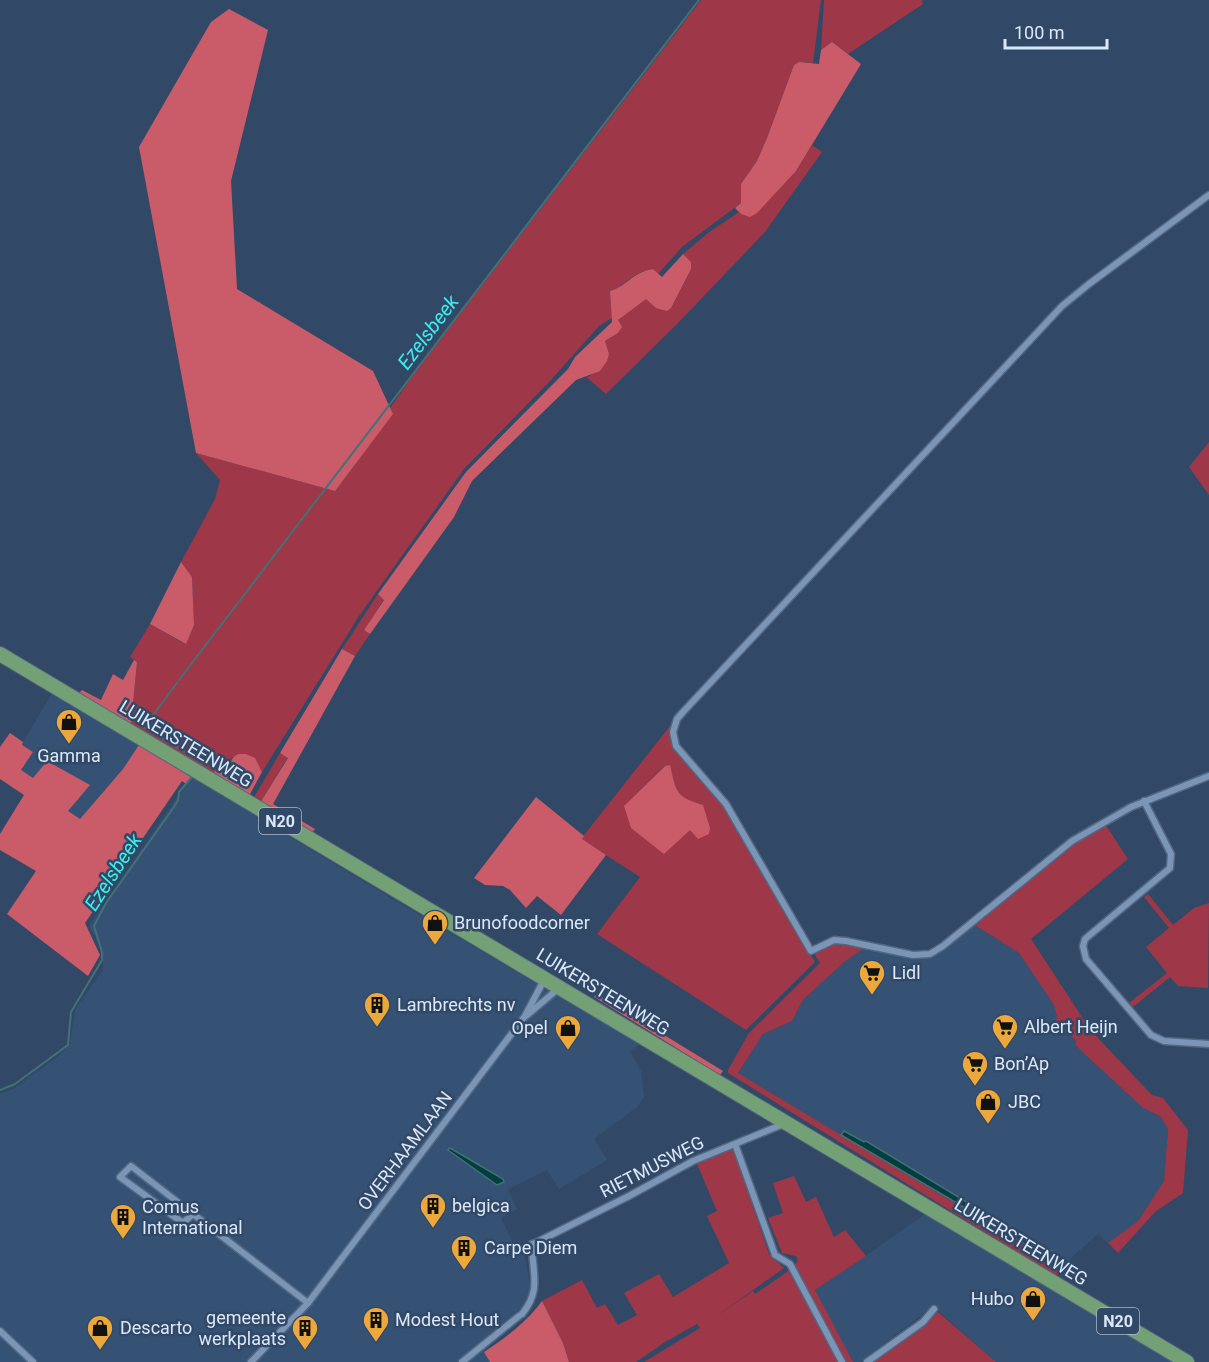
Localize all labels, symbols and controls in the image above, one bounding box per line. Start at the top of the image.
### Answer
scale bar [1005,12,1107,50]
text: 100 m [1014,22,1065,43]
water label: Ezelsbeek [392,289,464,374]
street label: LUIKERSTEENWEG [116,696,257,792]
shop icon: Gamma [54,707,84,745]
place label: Gamma [37,745,101,766]
road number: N20 [259,808,301,834]
water label: Ezelsbeek [79,828,147,915]
shop icon: Brunofoodcorner [420,908,450,946]
place label: Brunofoodcorner [454,912,590,933]
street label: LUIKERSTEENWEG [533,944,674,1040]
supermarket icon: Lidl [857,958,887,996]
place label: Lidl [892,962,921,983]
building icon: Lambrechts nv [362,990,392,1028]
place label: Lambrechts nv [397,994,516,1015]
supermarket icon: Albert Heijn [990,1012,1020,1050]
shop icon: Opel [553,1013,583,1051]
place label: Albert Heijn [1024,1016,1118,1037]
place label: Opel [512,1017,548,1038]
supermarket icon: Bon’Ap [960,1049,990,1087]
place label: Bon’Ap [994,1053,1049,1074]
street label: OVERHAAMLAAN [353,1087,456,1214]
shop icon: JBC [973,1087,1003,1125]
place label: JBC [1008,1091,1041,1112]
street label: RIETMUSWEG [596,1131,707,1202]
building icon: belgica [418,1191,448,1229]
street label: LUIKERSTEENWEG [951,1194,1092,1290]
place label: belgica [452,1195,510,1216]
place label: Comus International [142,1196,243,1238]
building icon: Comus International [108,1202,138,1240]
building icon: Carpe Diem [449,1233,479,1271]
place label: Carpe Diem [484,1237,577,1258]
shop icon: Hubo [1018,1284,1048,1322]
place label: Hubo [971,1288,1014,1309]
building icon: Modest Hout [361,1305,391,1343]
place label: gemeente werkplaats [198,1307,286,1349]
road number: N20 [1097,1308,1139,1334]
place label: Modest Hout [395,1309,499,1330]
shop icon: Descarto [85,1313,115,1351]
building icon: gemeente werkplaats [290,1313,320,1351]
place label: Descarto [120,1317,192,1338]

